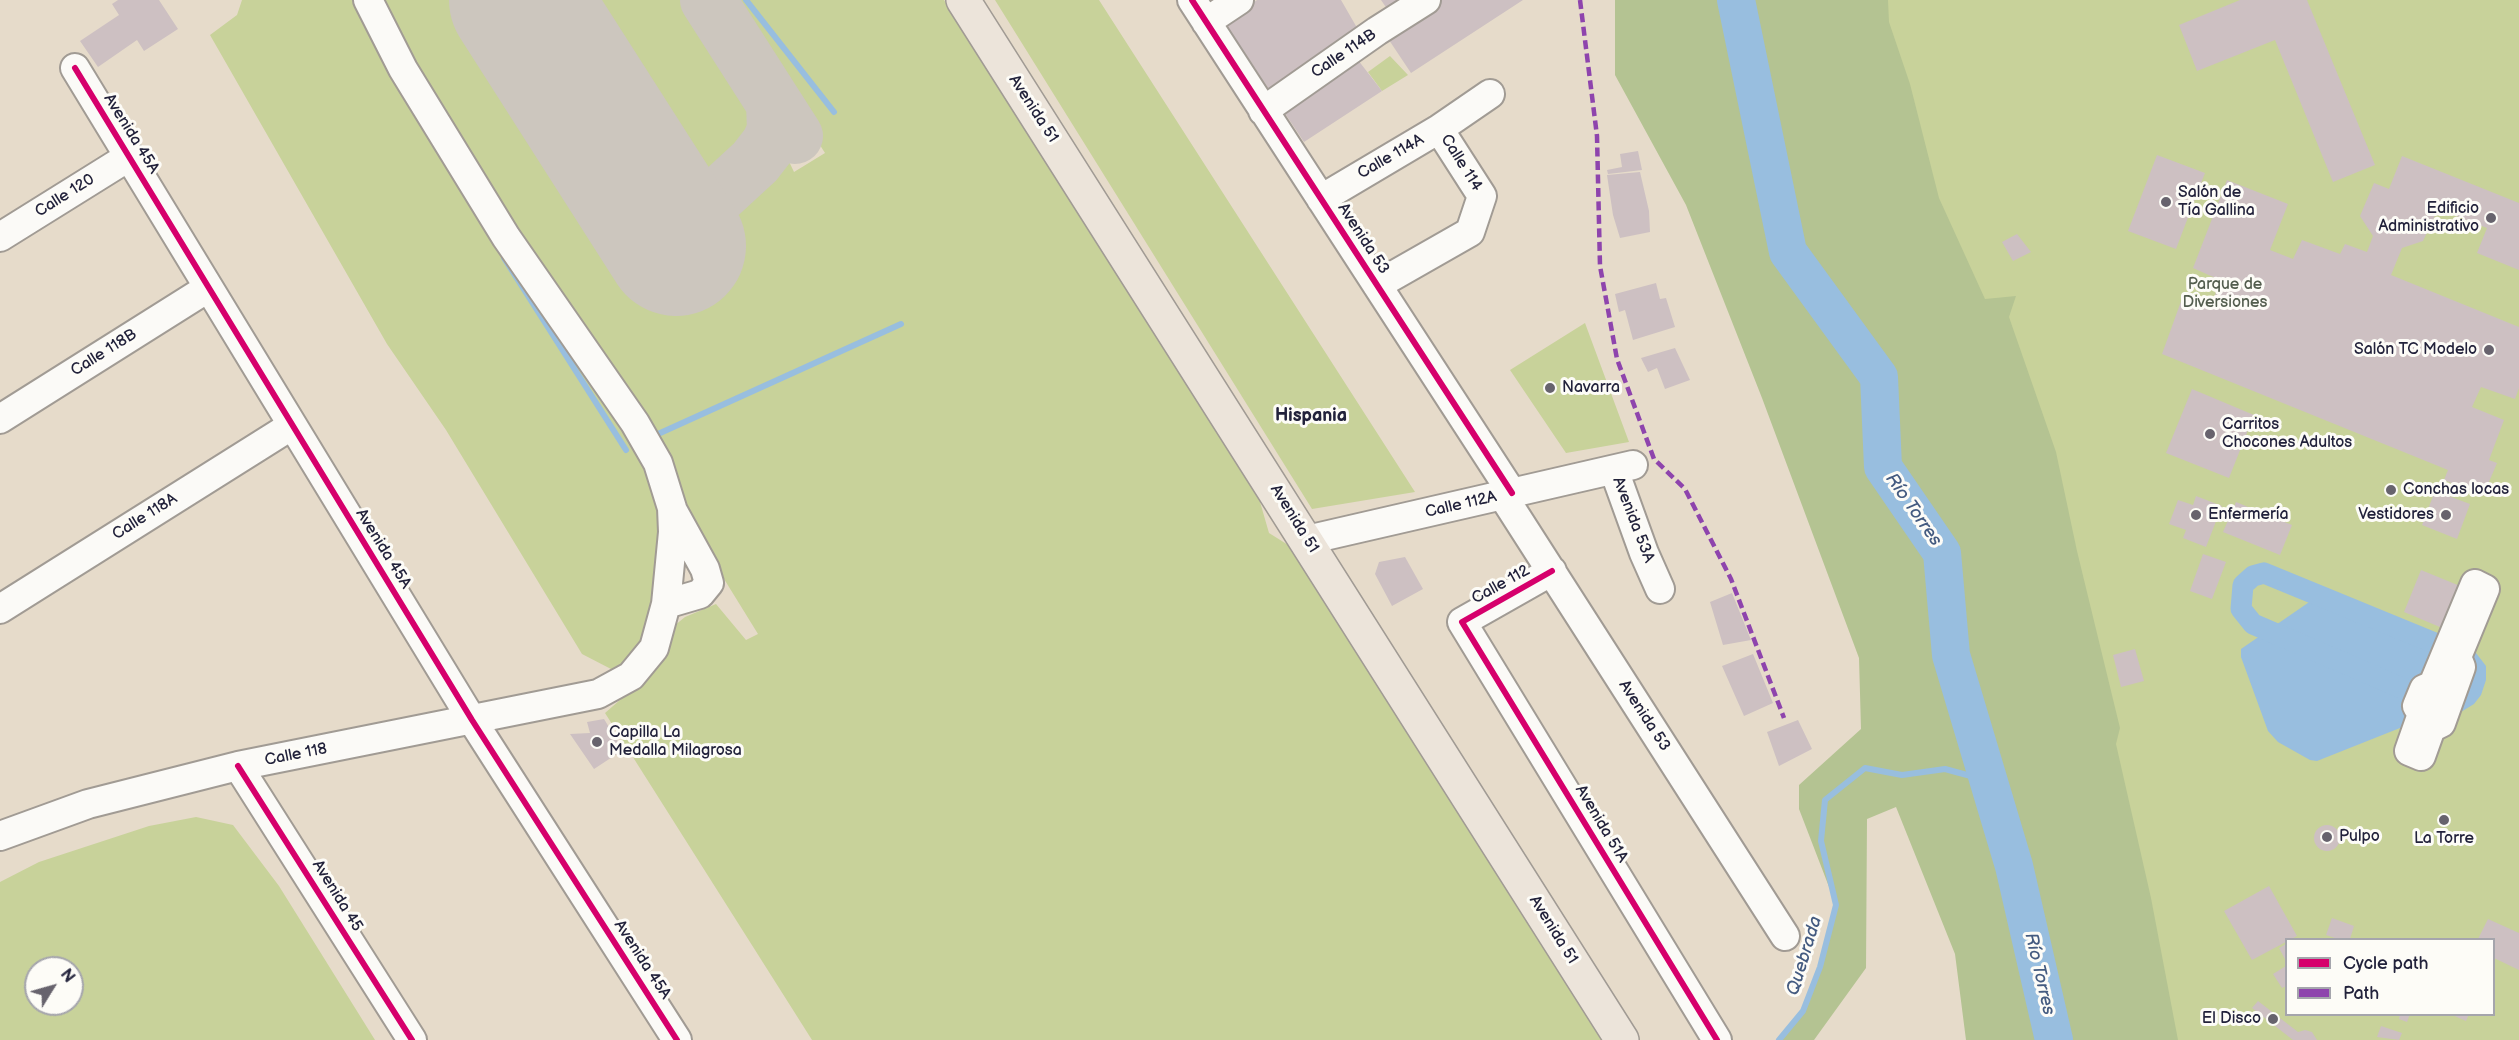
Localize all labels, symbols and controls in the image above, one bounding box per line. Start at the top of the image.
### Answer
street label: Calle 114B [1308,25,1380,83]
street label: Avenida 51 [1004,71,1062,147]
street label: Avenida 45A [99,91,163,177]
street label: Calle 114A [1355,130,1427,184]
street label: Calle 114 [1436,131,1486,195]
street label: Calle 120 [32,170,98,222]
place label: Salón de Tía Gallina [2178,183,2255,221]
marker: Salón de Tía Gallina [2159,195,2173,209]
place label: Edificio Administrativo [2379,199,2479,237]
street label: Avenida 53 [1333,200,1393,278]
marker: Edificio Administrativo [2484,211,2498,225]
park label: Parque de Diversiones [2183,275,2267,313]
street label: Calle 118B [68,325,140,381]
place label: Salón TC Modelo [2354,340,2477,360]
marker: Salón TC Modelo [2482,343,2496,357]
place label: Navarra [1562,378,1620,398]
marker: Navarra [1543,381,1557,395]
district label: Hispania [1275,405,1347,427]
place label: Carritos Chocones Adultos [2222,415,2352,453]
marker: Carritos Chocones Adultos [2203,427,2217,441]
water label: Río Torres [1880,470,1946,550]
street label: Avenida 53A [1608,474,1658,566]
place label: Conchas locas [2403,480,2509,500]
street label: Avenida 51 [1265,481,1323,557]
marker: Conchas locas [2384,483,2398,497]
street label: Calle 112A [1423,487,1499,523]
street label: Calle 118A [109,490,181,544]
place label: Enfermería [2208,505,2289,525]
place label: Vestidores [2358,505,2434,525]
street label: Avenida 45A [351,506,415,592]
marker: Enfermería [2189,508,2203,522]
marker: Vestidores [2439,508,2453,522]
street label: Calle 112 [1469,561,1533,609]
street label: Avenida 53 [1614,677,1674,755]
place label: Capilla La Medalla Milagrosa [609,723,742,761]
marker: Capilla La Medalla Milagrosa [590,735,604,749]
street label: Calle 118 [263,740,329,770]
street label: Avenida 51A [1570,782,1632,866]
marker: La Torre [2437,813,2451,827]
place label: Pulpo [2339,827,2380,847]
place label: La Torre [2414,829,2474,849]
marker: Pulpo [2320,830,2334,844]
street label: Avenida 45 [308,857,366,935]
street label: Avenida 51 [1524,892,1582,968]
water label: Quebrada [1783,914,1827,998]
street label: Avenida 45A [609,917,675,1003]
water label: Río Torres [2019,931,2059,1017]
legend [2285,938,2495,1016]
text: Cycle path [2343,953,2429,974]
north arrow [24,956,84,1016]
text: N [56,966,78,987]
text: Path [2343,983,2379,1004]
place label: El Disco [2202,1009,2261,1029]
marker: El Disco [2266,1012,2280,1026]

